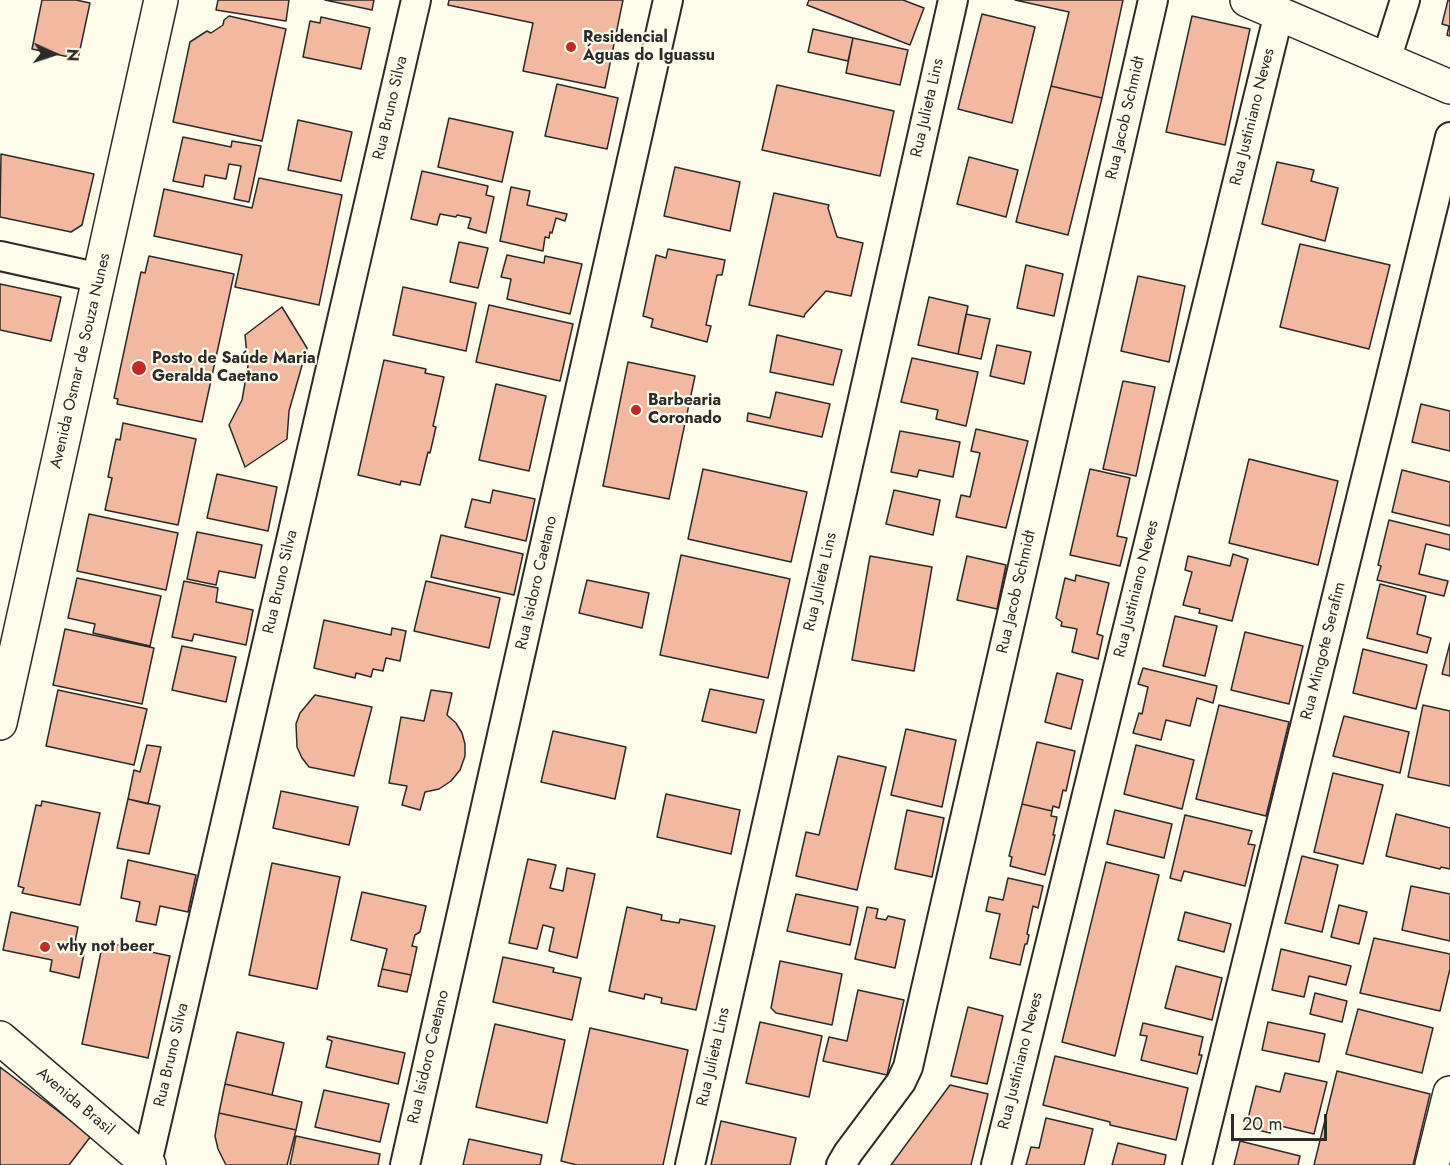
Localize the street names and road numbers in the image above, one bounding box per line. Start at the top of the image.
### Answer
street label: Rua Justiniano Neves [1227,46,1279,188]
street label: Rua Bruno Silva [370,54,412,162]
street label: Rua Jacob Schmidt [1102,54,1150,182]
street label: Rua Julieta Lins [907,57,949,159]
street label: Avenida Osmar de Souza Nunes [47,251,115,471]
street label: Rua Isidoro Caetano [512,514,562,652]
street label: Rua Justiniano Neves [1111,518,1163,660]
street label: Rua Bruno Silva [260,528,302,636]
street label: Rua Jacob Schmidt [993,528,1041,656]
street label: Rua Julieta Lins [800,531,842,633]
street label: Rua Mingote Serafim [1298,580,1350,722]
street label: Rua Isidoro Caetano [404,988,454,1126]
street label: Rua Justiniano Neves [995,990,1047,1132]
street label: Rua Bruno Silva [151,1001,193,1109]
street label: Rua Julieta Lins [693,1006,735,1108]
street label: Avenida Brasil [32,1064,118,1140]

